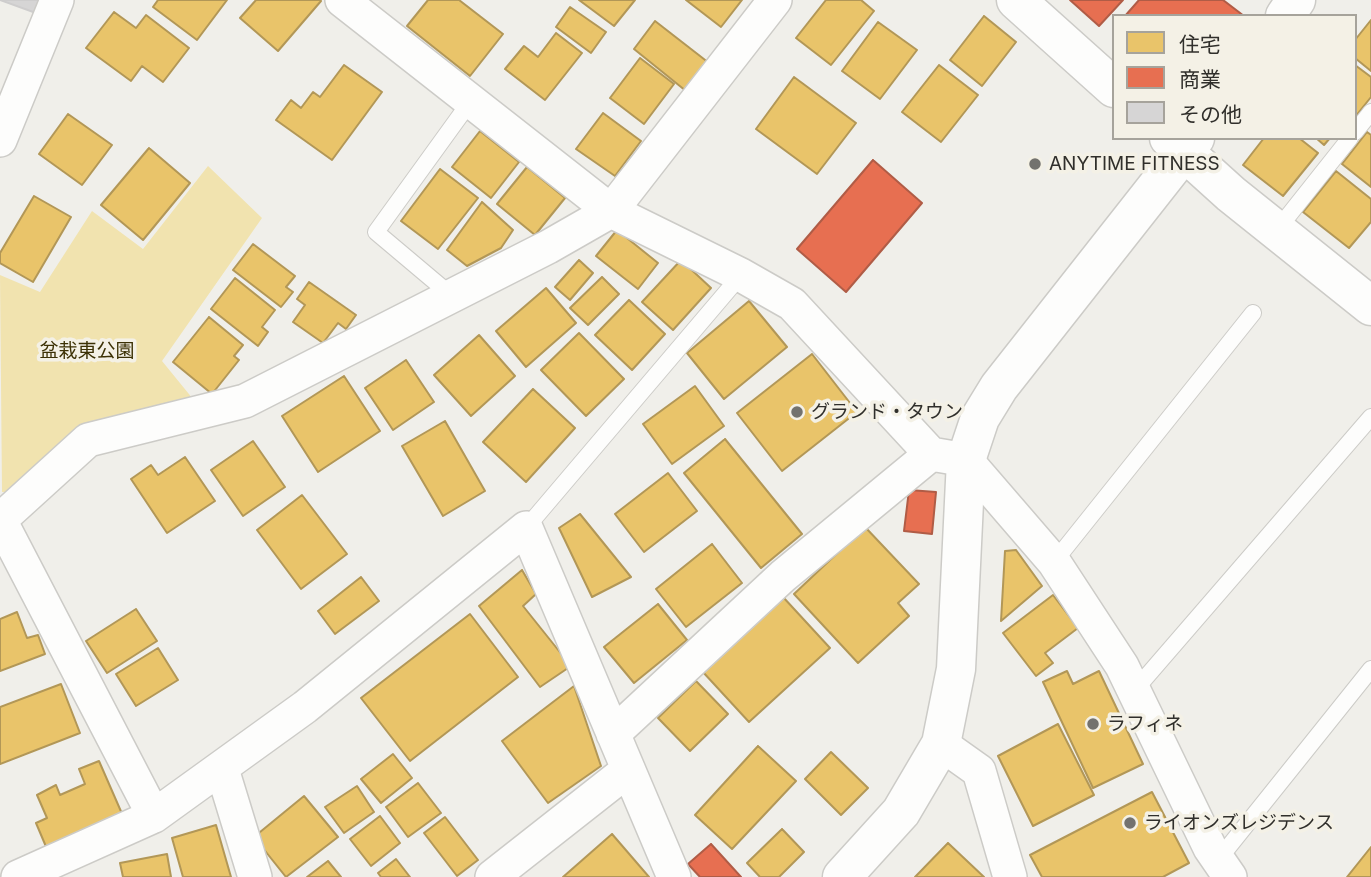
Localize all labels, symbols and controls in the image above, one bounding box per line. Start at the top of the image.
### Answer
legend [1112,14,1357,140]
text: 住宅 [1179,32,1221,57]
text: 商業 [1179,67,1221,92]
text: その他 [1179,102,1242,127]
place label: ANYTIME FITNESS [1049,153,1220,175]
marker: ANYTIME FITNESS [1027,156,1043,172]
park label: 盆栽東公園 [40,340,134,362]
place label: グランド・タウン [811,401,963,423]
marker: グランド・タウン [789,404,805,420]
place label: ラフィネ [1107,713,1183,735]
marker: ラフィネ [1085,716,1101,732]
place label: ライオンズレジデンス [1144,812,1334,834]
marker: ライオンズレジデンス [1122,815,1138,831]

